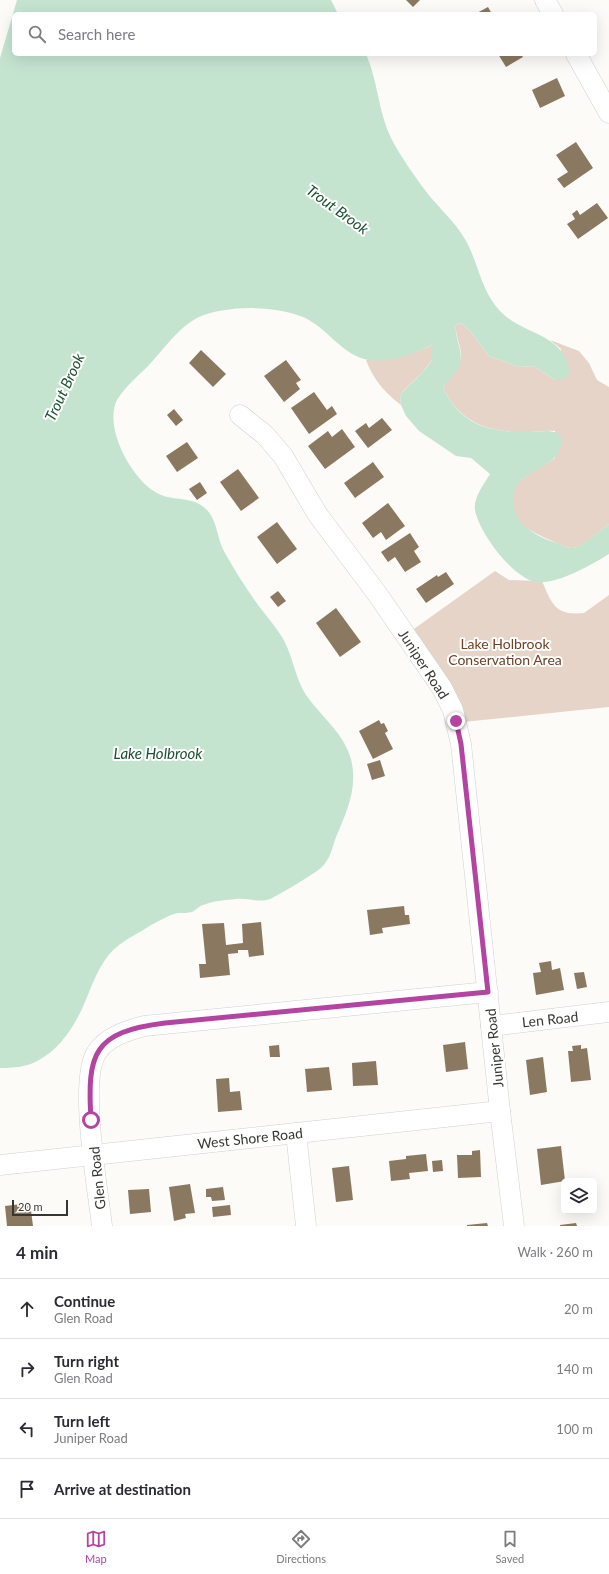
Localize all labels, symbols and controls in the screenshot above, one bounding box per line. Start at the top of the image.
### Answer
search box [12,12,597,56]
icon: search [26,23,48,45]
text: Search here [58,25,135,43]
water label: Trout Brook [303,180,373,238]
water label: Trout Brook [40,349,88,424]
street label: Juniper Road [395,626,453,702]
park label: Lake Holbrook Conservation Area [448,635,562,668]
route end [447,712,465,730]
water label: Lake Holbrook [114,744,203,762]
street label: Juniper Road [481,1008,507,1088]
street label: Len Road [521,1008,579,1030]
route start [82,1111,100,1129]
street label: West Shore Road [196,1124,304,1152]
street label: Glen Road [85,1146,109,1210]
map controls [561,1178,597,1214]
button: layers [561,1178,597,1214]
scale bar [12,1198,68,1217]
text: 20 m [18,1200,43,1213]
text: 4 min [16,1242,58,1263]
text: Walk · 260 m [517,1244,593,1260]
text: Continue [54,1292,115,1310]
icon: ahead [16,1298,38,1320]
text: 20 m [564,1301,593,1317]
text: Glen Road [54,1310,113,1326]
text: Turn right [54,1352,119,1370]
icon: right [16,1358,38,1380]
text: 140 m [556,1361,593,1377]
text: Glen Road [54,1370,113,1386]
text: Turn left [54,1412,110,1430]
icon: left [16,1418,38,1440]
text: 100 m [556,1421,593,1437]
text: Juniper Road [54,1430,128,1446]
icon: arrive [16,1478,38,1500]
text: Arrive at destination [54,1480,191,1498]
tab: Map [85,1528,107,1565]
tab: Directions [276,1528,326,1565]
tab: Saved [495,1528,524,1565]

